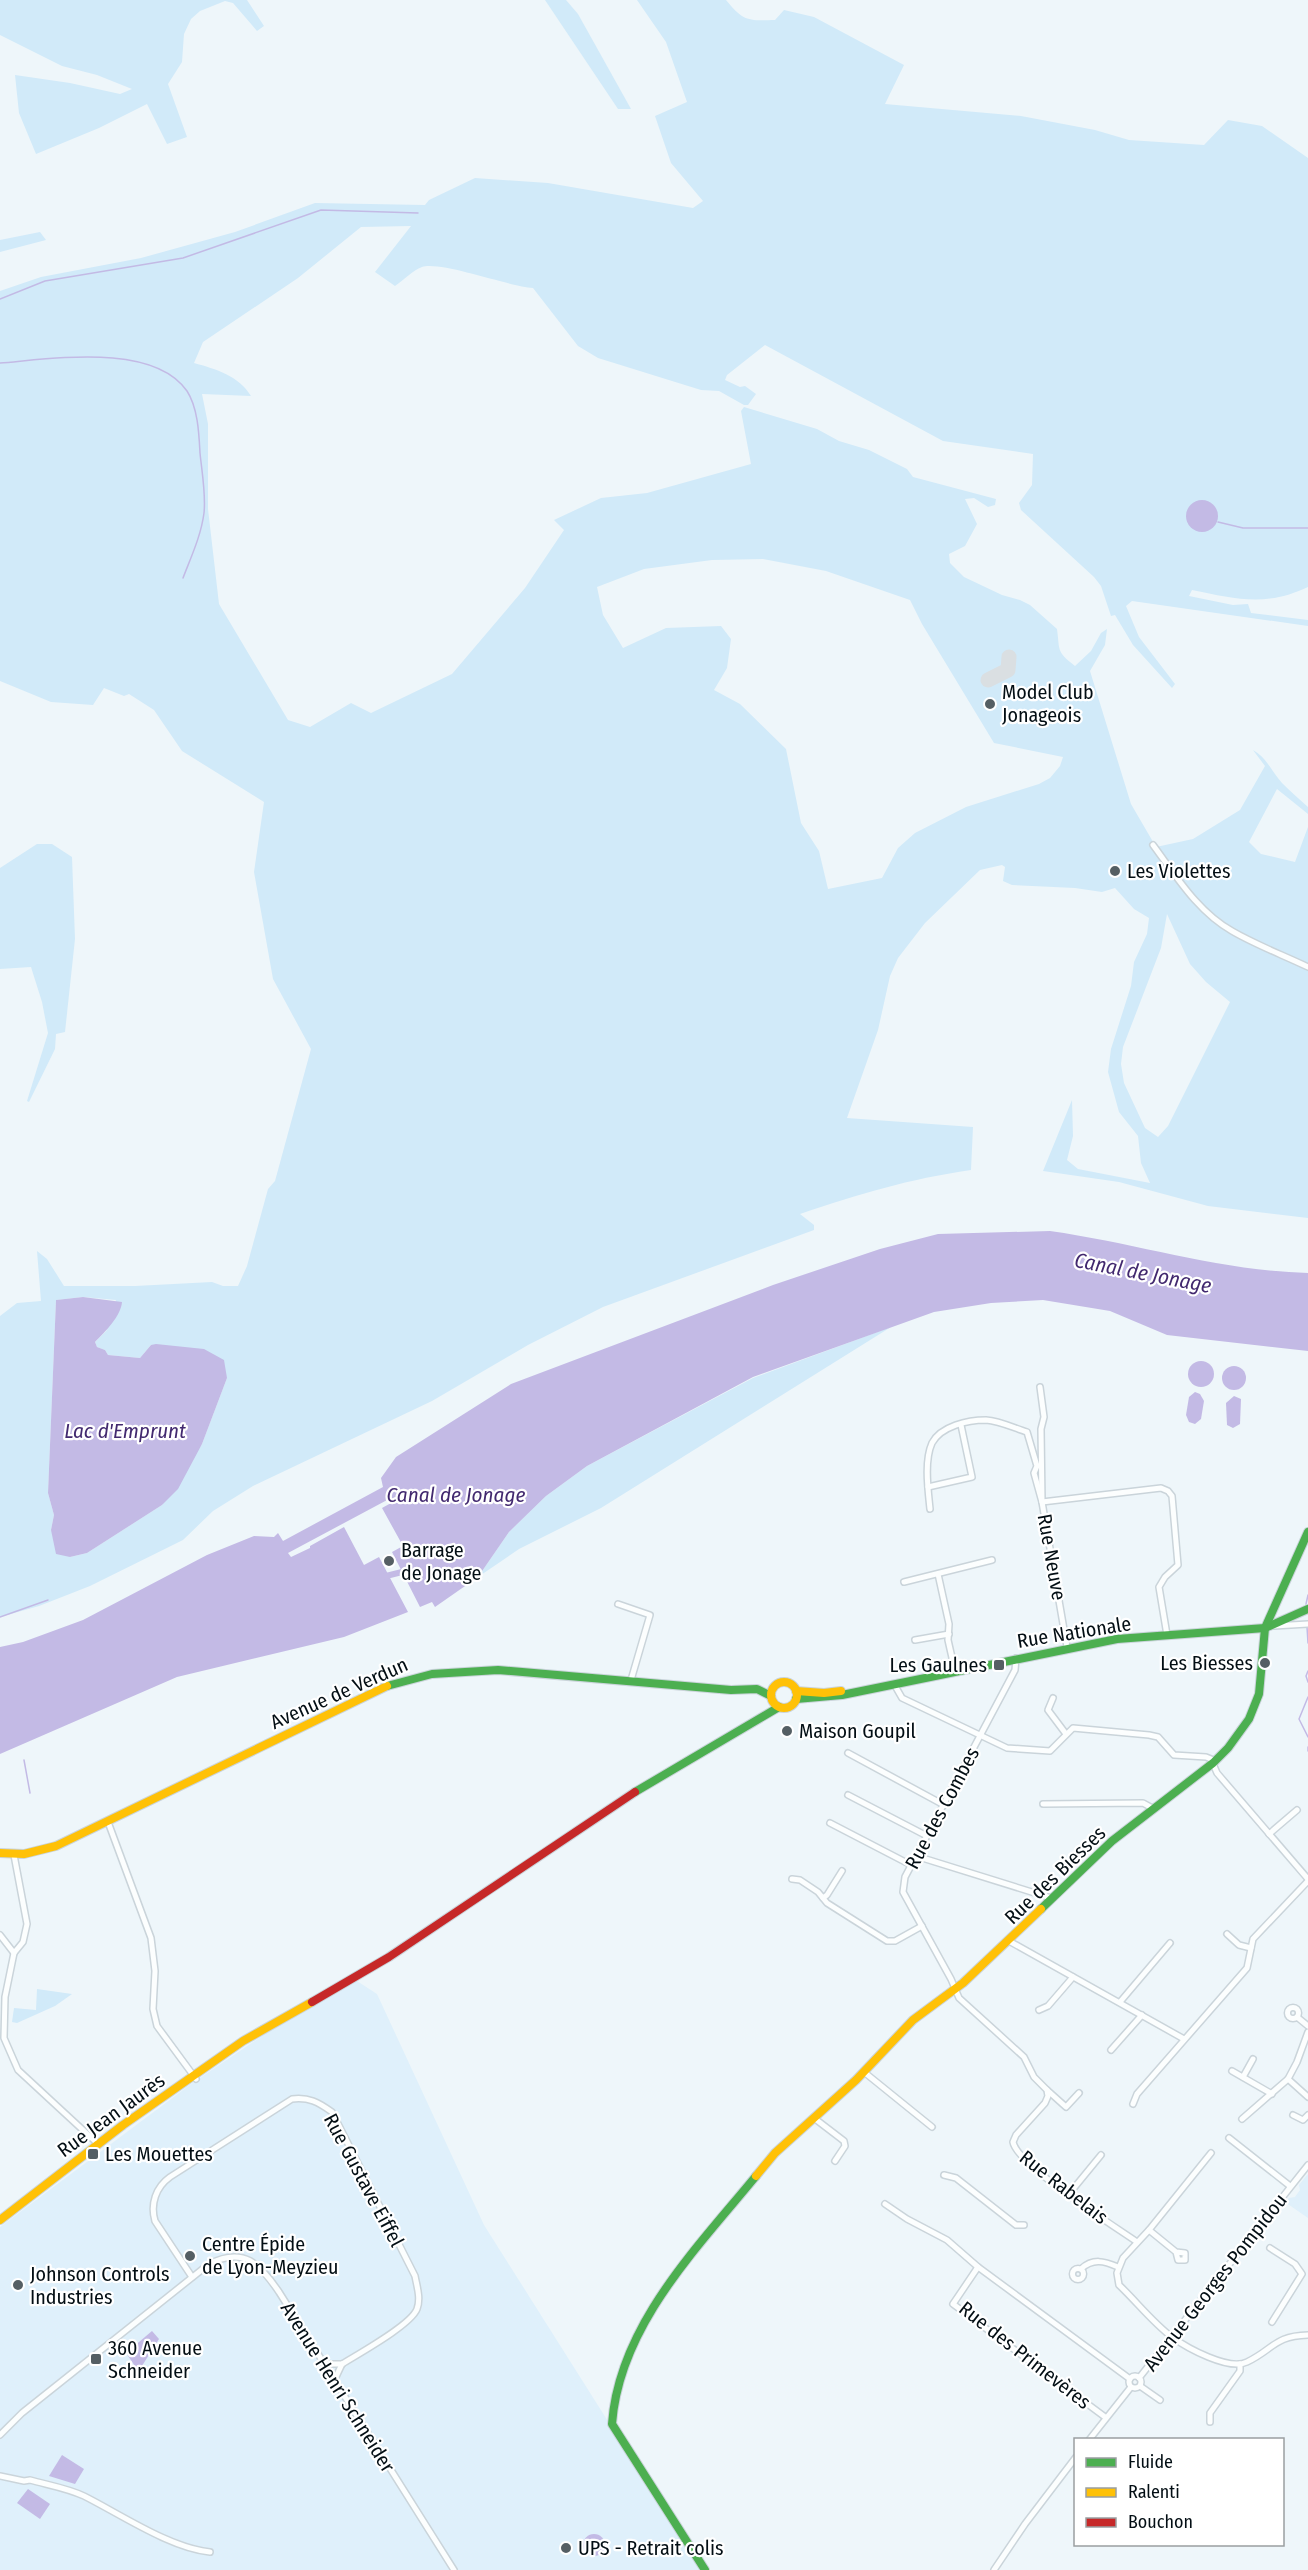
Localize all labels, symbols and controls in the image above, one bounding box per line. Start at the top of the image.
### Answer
place label: Model Club Jonageois [1002,680,1094,727]
marker: Model Club Jonageois [983,697,997,711]
place label: Les Violettes [1127,859,1231,883]
marker: Les Violettes [1108,864,1122,878]
water label: Canal de Jonage [1072,1247,1214,1299]
water label: Lac d'Emprunt [64,1418,186,1444]
water label: Canal de Jonage [387,1482,525,1508]
street label: Rue Neuve [1033,1512,1071,1602]
place label: Barrage de Jonage [401,1538,481,1585]
marker: Barrage de Jonage [382,1554,396,1568]
street label: Rue Nationale [1015,1611,1133,1653]
place label: Les Biesses [1160,1651,1253,1675]
street label: Avenue de Verdun [267,1652,411,1734]
place label: Les Gaulnes [890,1653,987,1677]
marker: Les Biesses [1258,1656,1272,1670]
marker: Les Gaulnes [992,1658,1006,1672]
place label: Maison Goupil [799,1719,916,1743]
marker: Maison Goupil [780,1724,794,1738]
street label: Rue des Combes [900,1743,984,1873]
street label: Rue des Biesses [1000,1821,1110,1929]
street label: Rue Jean Jaurès [53,2068,169,2162]
street label: Rue Gustave Eiffel [319,2109,409,2251]
place label: Les Mouettes [105,2142,213,2166]
street label: Rue Rabelais [1015,2145,1113,2229]
marker: Les Mouettes [86,2147,100,2161]
street label: Avenue Georges Pompidou [1138,2188,1292,2376]
place label: Centre Épide de Lyon-Meyzieu [202,2232,338,2279]
marker: Centre Épide de Lyon-Meyzieu [183,2249,197,2263]
place label: Johnson Controls Industries [30,2262,169,2309]
marker: Johnson Controls Industries [11,2278,25,2292]
street label: Rue des Primevères [954,2296,1096,2414]
street label: Avenue Henri Schneider [276,2297,400,2477]
place label: 360 Avenue Schneider [108,2336,202,2383]
marker: 360 Avenue Schneider [89,2352,103,2366]
legend [1074,2438,1284,2546]
text: Fluide [1128,2451,1173,2473]
text: Ralenti [1128,2481,1180,2503]
text: Bouchon [1128,2511,1193,2533]
place label: UPS - Retrait colis [578,2536,724,2560]
marker: UPS - Retrait colis [559,2541,573,2555]

